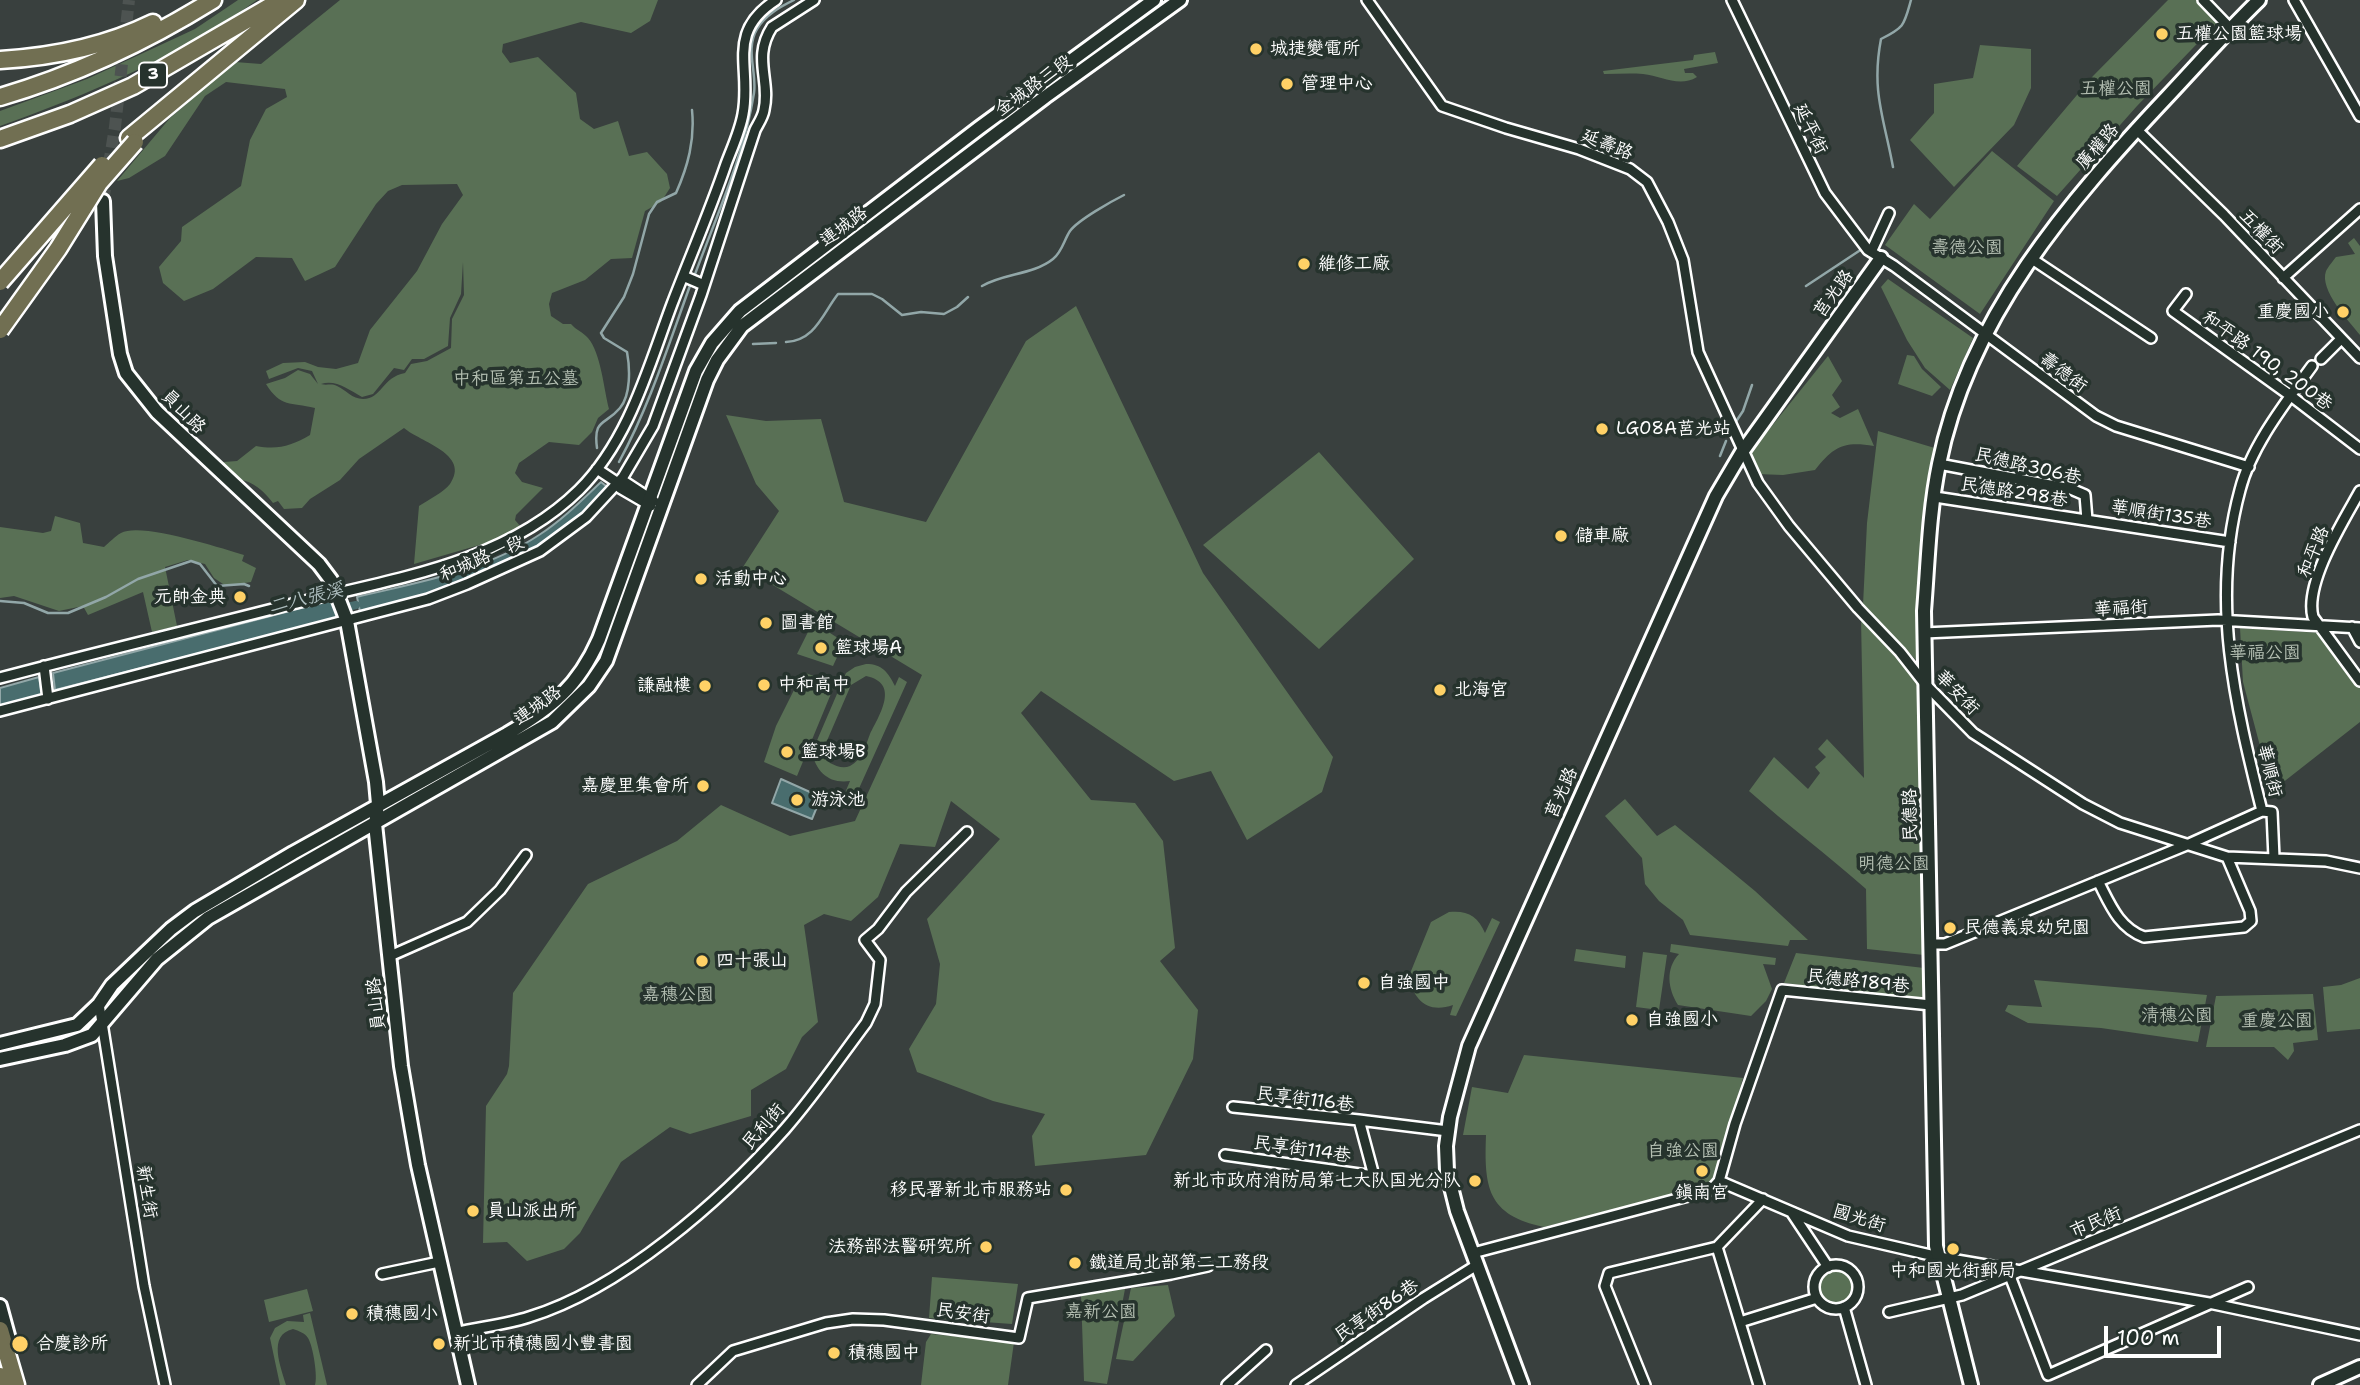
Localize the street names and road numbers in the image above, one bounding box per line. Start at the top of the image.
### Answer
street label: 金城路三段 [991,51,1077,121]
road number: 3 [139,62,167,88]
street label: 延平街 [1788,100,1832,158]
street label: 廣權路 [2072,120,2124,174]
street label: 延壽路 [1578,125,1636,165]
street label: 連城路 [816,202,872,252]
street label: 五權街 [2234,205,2288,259]
street label: 莒光路 [1809,266,1859,322]
street label: 和平路 190, 200巷 [2197,306,2337,416]
street label: 壽德街 [2035,348,2091,398]
street label: 員山路 [156,385,210,439]
street label: 民德路306巷 [1972,444,2084,490]
street label: 民德路298巷 [1959,474,2069,512]
street label: 華順街135巷 [2109,496,2213,534]
street label: 和平路 [2294,523,2334,581]
street label: 和城路一段 [436,531,528,587]
street label: 華福街 [2093,597,2149,621]
street label: 華安街 [1930,666,1984,720]
street label: 連城路 [510,681,566,731]
street label: 華順街 [2252,742,2286,800]
street label: 莒光路 [1541,764,1583,822]
street label: 民德路 [1900,788,1922,842]
street label: 民德路189巷 [1805,966,1911,998]
street label: 員山路 [363,976,391,1032]
street label: 民享街116巷 [1255,1083,1355,1117]
street label: 民利街 [738,1100,790,1154]
street label: 民享街114巷 [1252,1132,1352,1168]
street label: 新生街 [131,1164,161,1220]
street label: 國光街 [1830,1201,1888,1237]
street label: 市民街 [2067,1203,2125,1243]
street label: 民享街86巷 [1331,1275,1423,1347]
street label: 民安街 [935,1300,991,1328]

